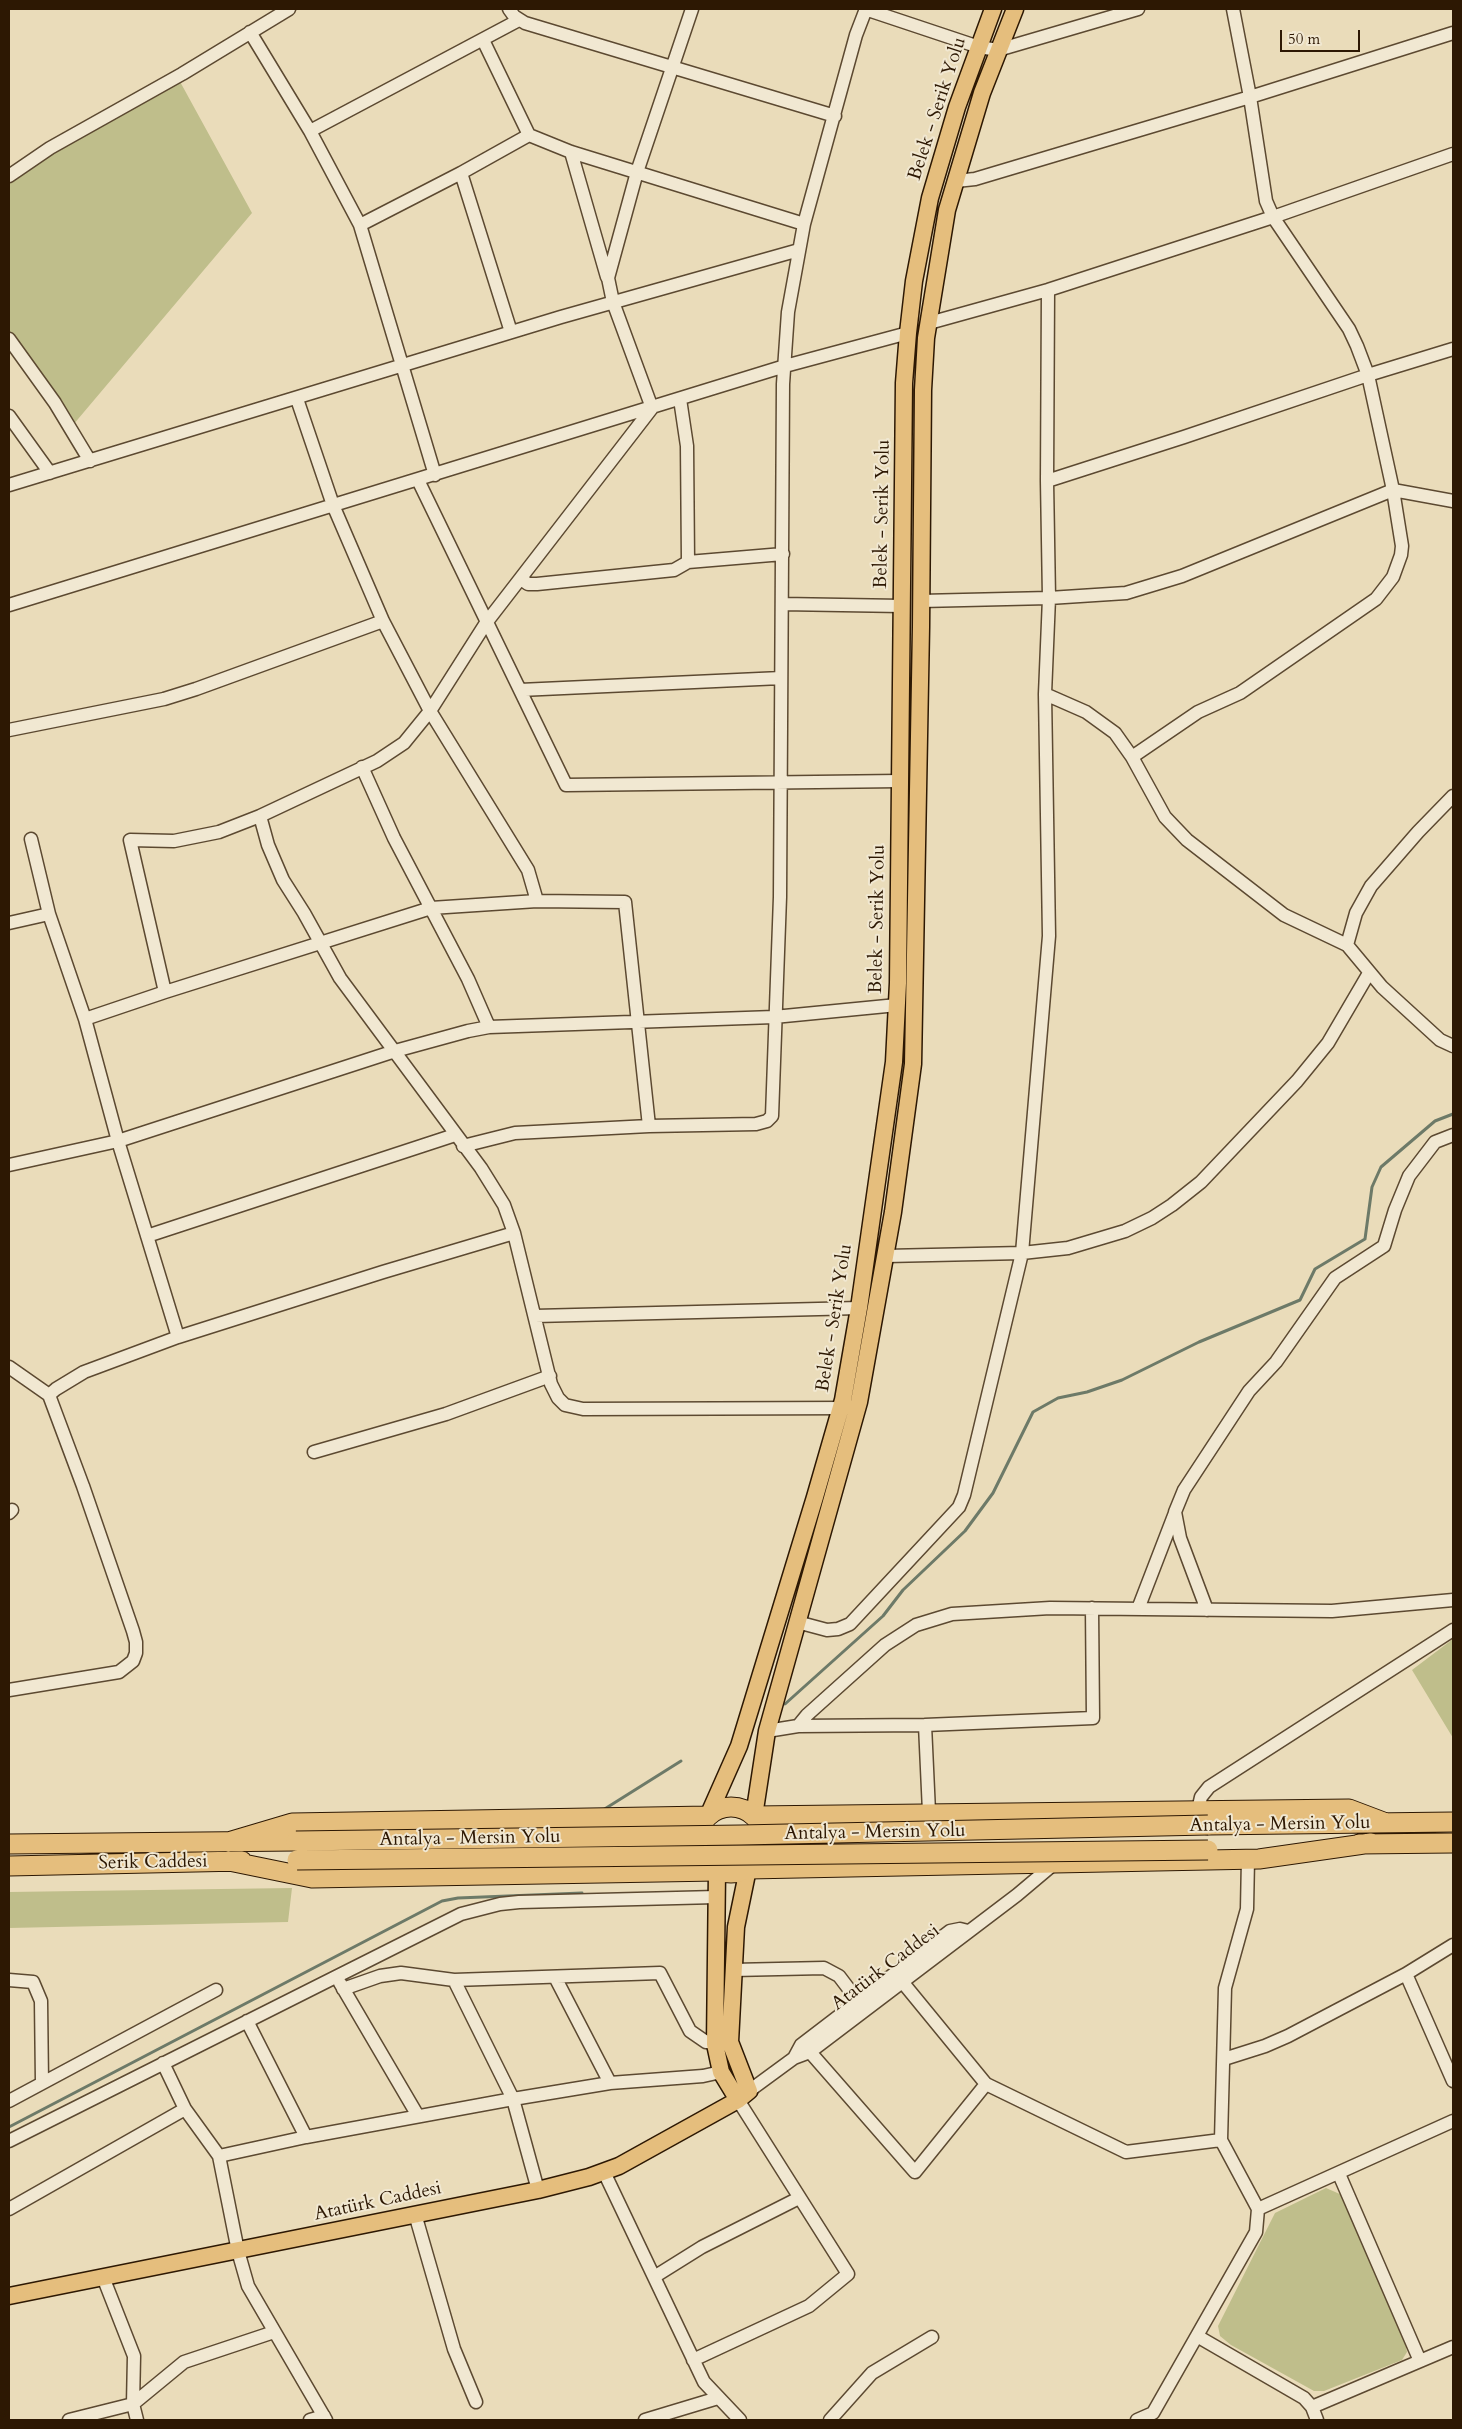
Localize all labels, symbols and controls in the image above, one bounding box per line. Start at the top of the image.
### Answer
scale bar [1282,20,1362,52]
text: 50 m [1288,29,1320,49]
street label: Belek - Serik Yolu [904,35,972,183]
street label: Belek - Serik Yolu [870,439,896,589]
street label: Belek - Serik Yolu [865,844,891,994]
street label: Belek - Serik Yolu [812,1243,858,1393]
street label: Antalya - Mersin Yolu [1189,1812,1371,1838]
street label: Antalya - Mersin Yolu [784,1820,966,1846]
street label: Antalya - Mersin Yolu [379,1826,561,1852]
street label: Serik Caddesi [98,1851,208,1875]
street label: Atatürk Caddesi [827,1920,945,2016]
street label: Atatürk Caddesi [312,2177,444,2227]

